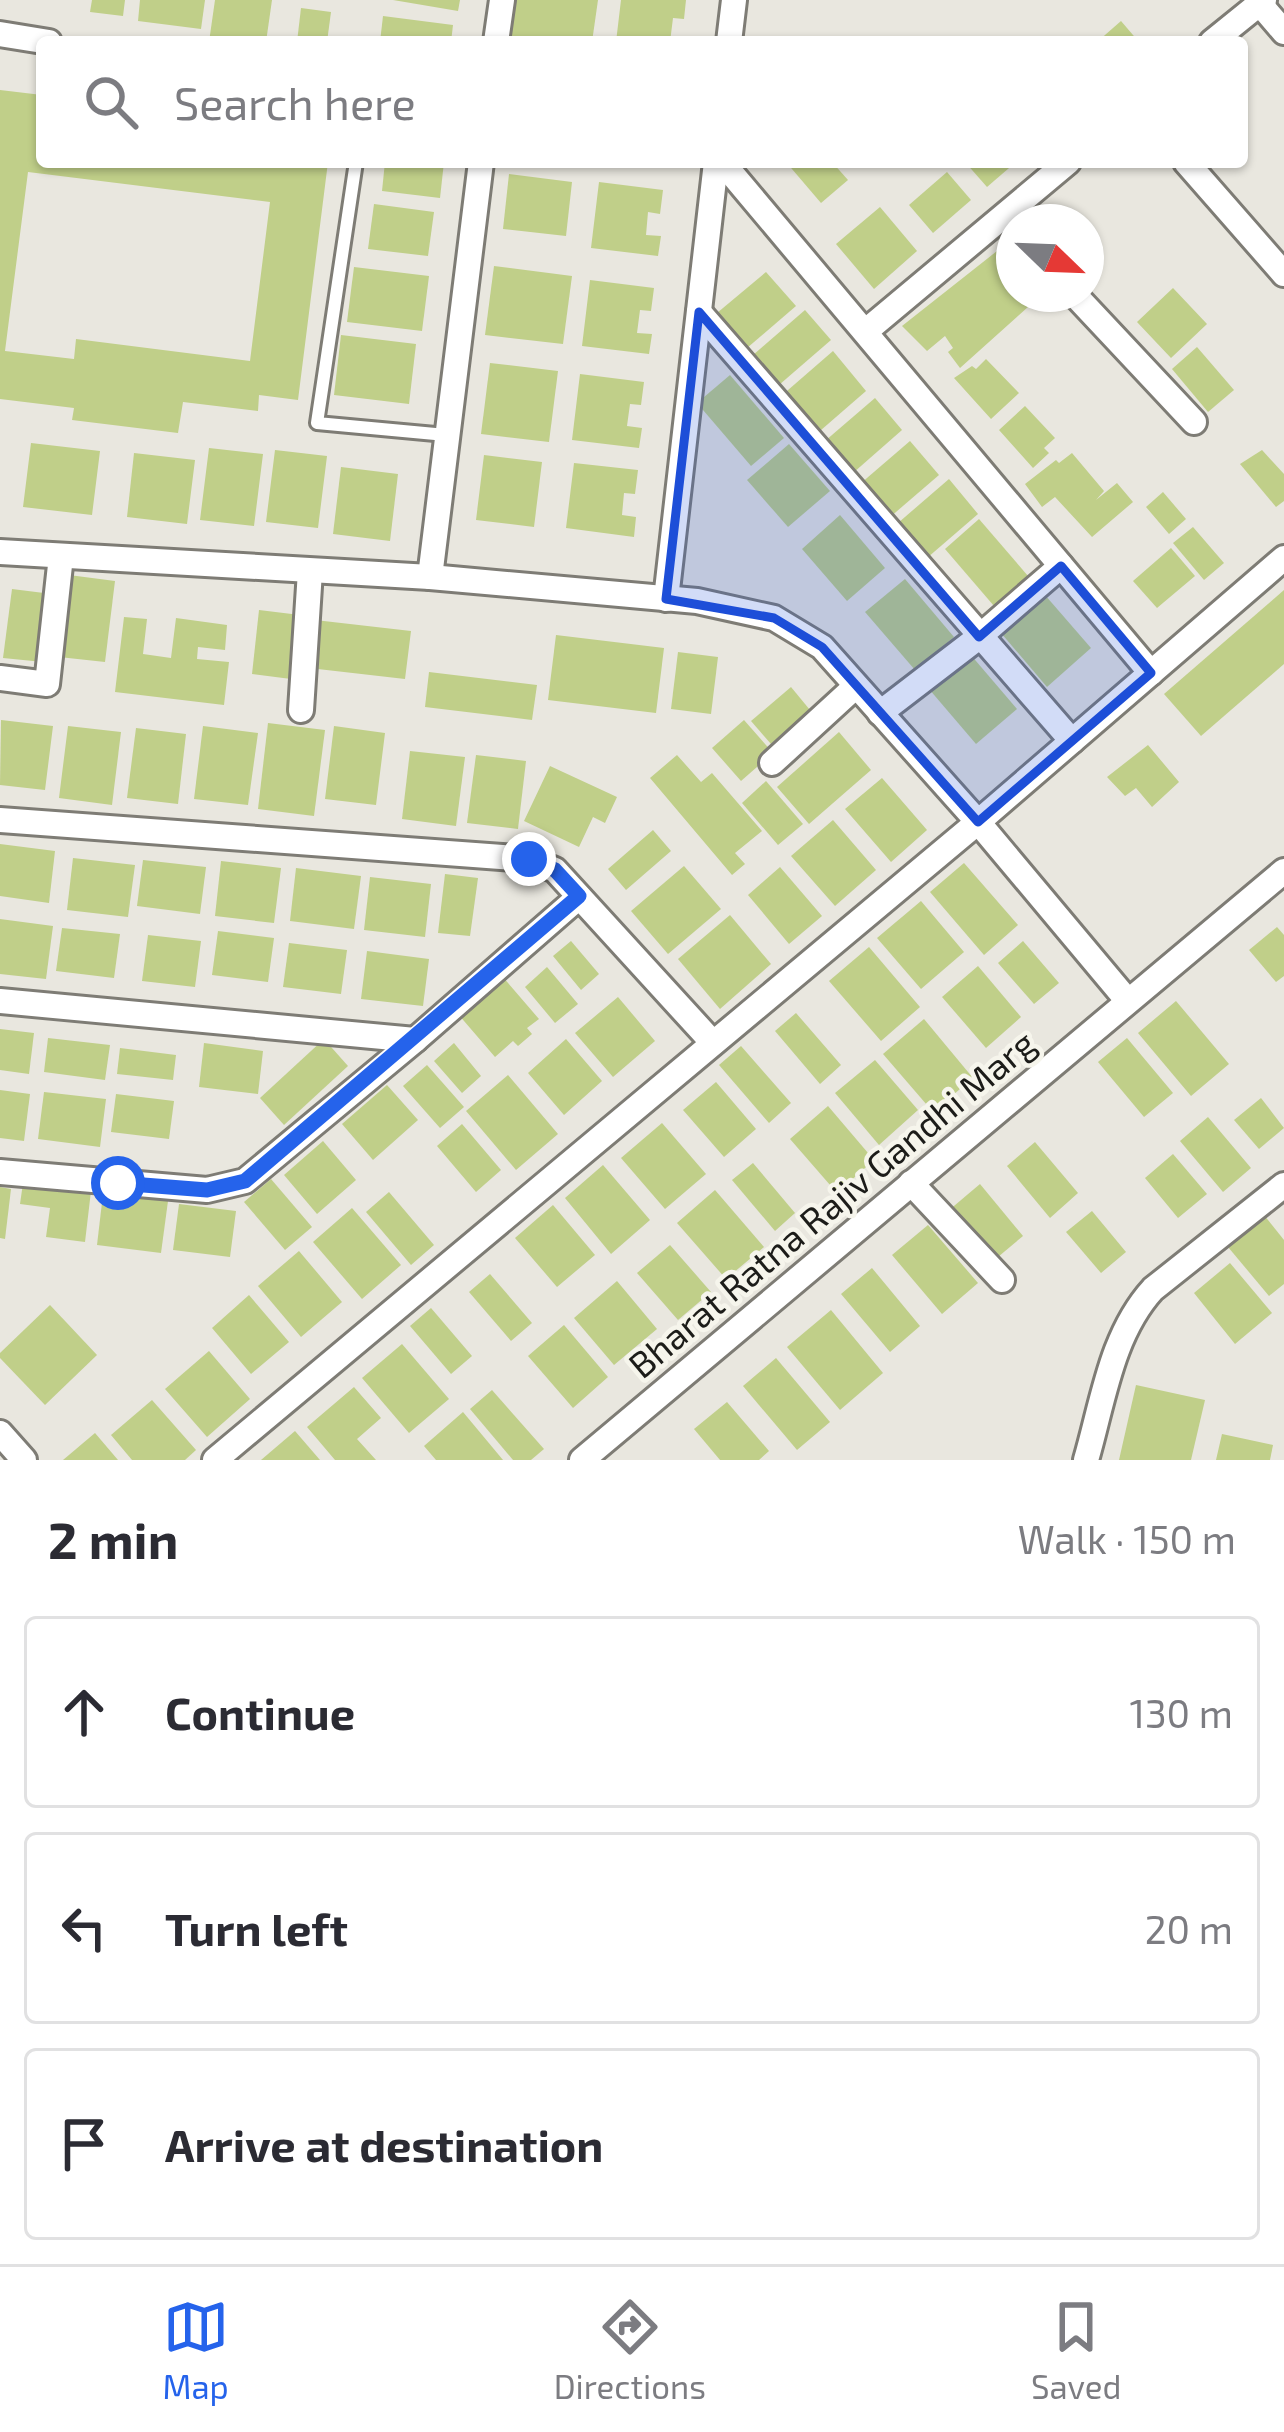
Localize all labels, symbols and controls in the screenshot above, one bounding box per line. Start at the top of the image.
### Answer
search box [36,36,1248,168]
icon: search [78,69,144,135]
text: Search here [174,75,416,129]
north arrow [996,204,1104,312]
route end [502,832,556,886]
street label: Bharat Ratna Rajiv Gandhi Marg [619,1020,1043,1386]
route start [91,1156,145,1210]
text: 2 min [48,1508,178,1569]
text: Walk · 150 m [1018,1515,1236,1562]
icon: ahead [51,1679,117,1745]
text: Continue [165,1685,355,1739]
text: 130 m [1129,1689,1233,1736]
icon: left [51,1895,117,1961]
text: Turn left [165,1901,348,1955]
text: 20 m [1145,1905,1233,1952]
icon: arrive [51,2111,117,2177]
text: Arrive at destination [165,2117,603,2171]
tab: Map [163,2294,229,2406]
tab: Directions [554,2294,706,2406]
tab: Saved [1031,2294,1121,2406]

